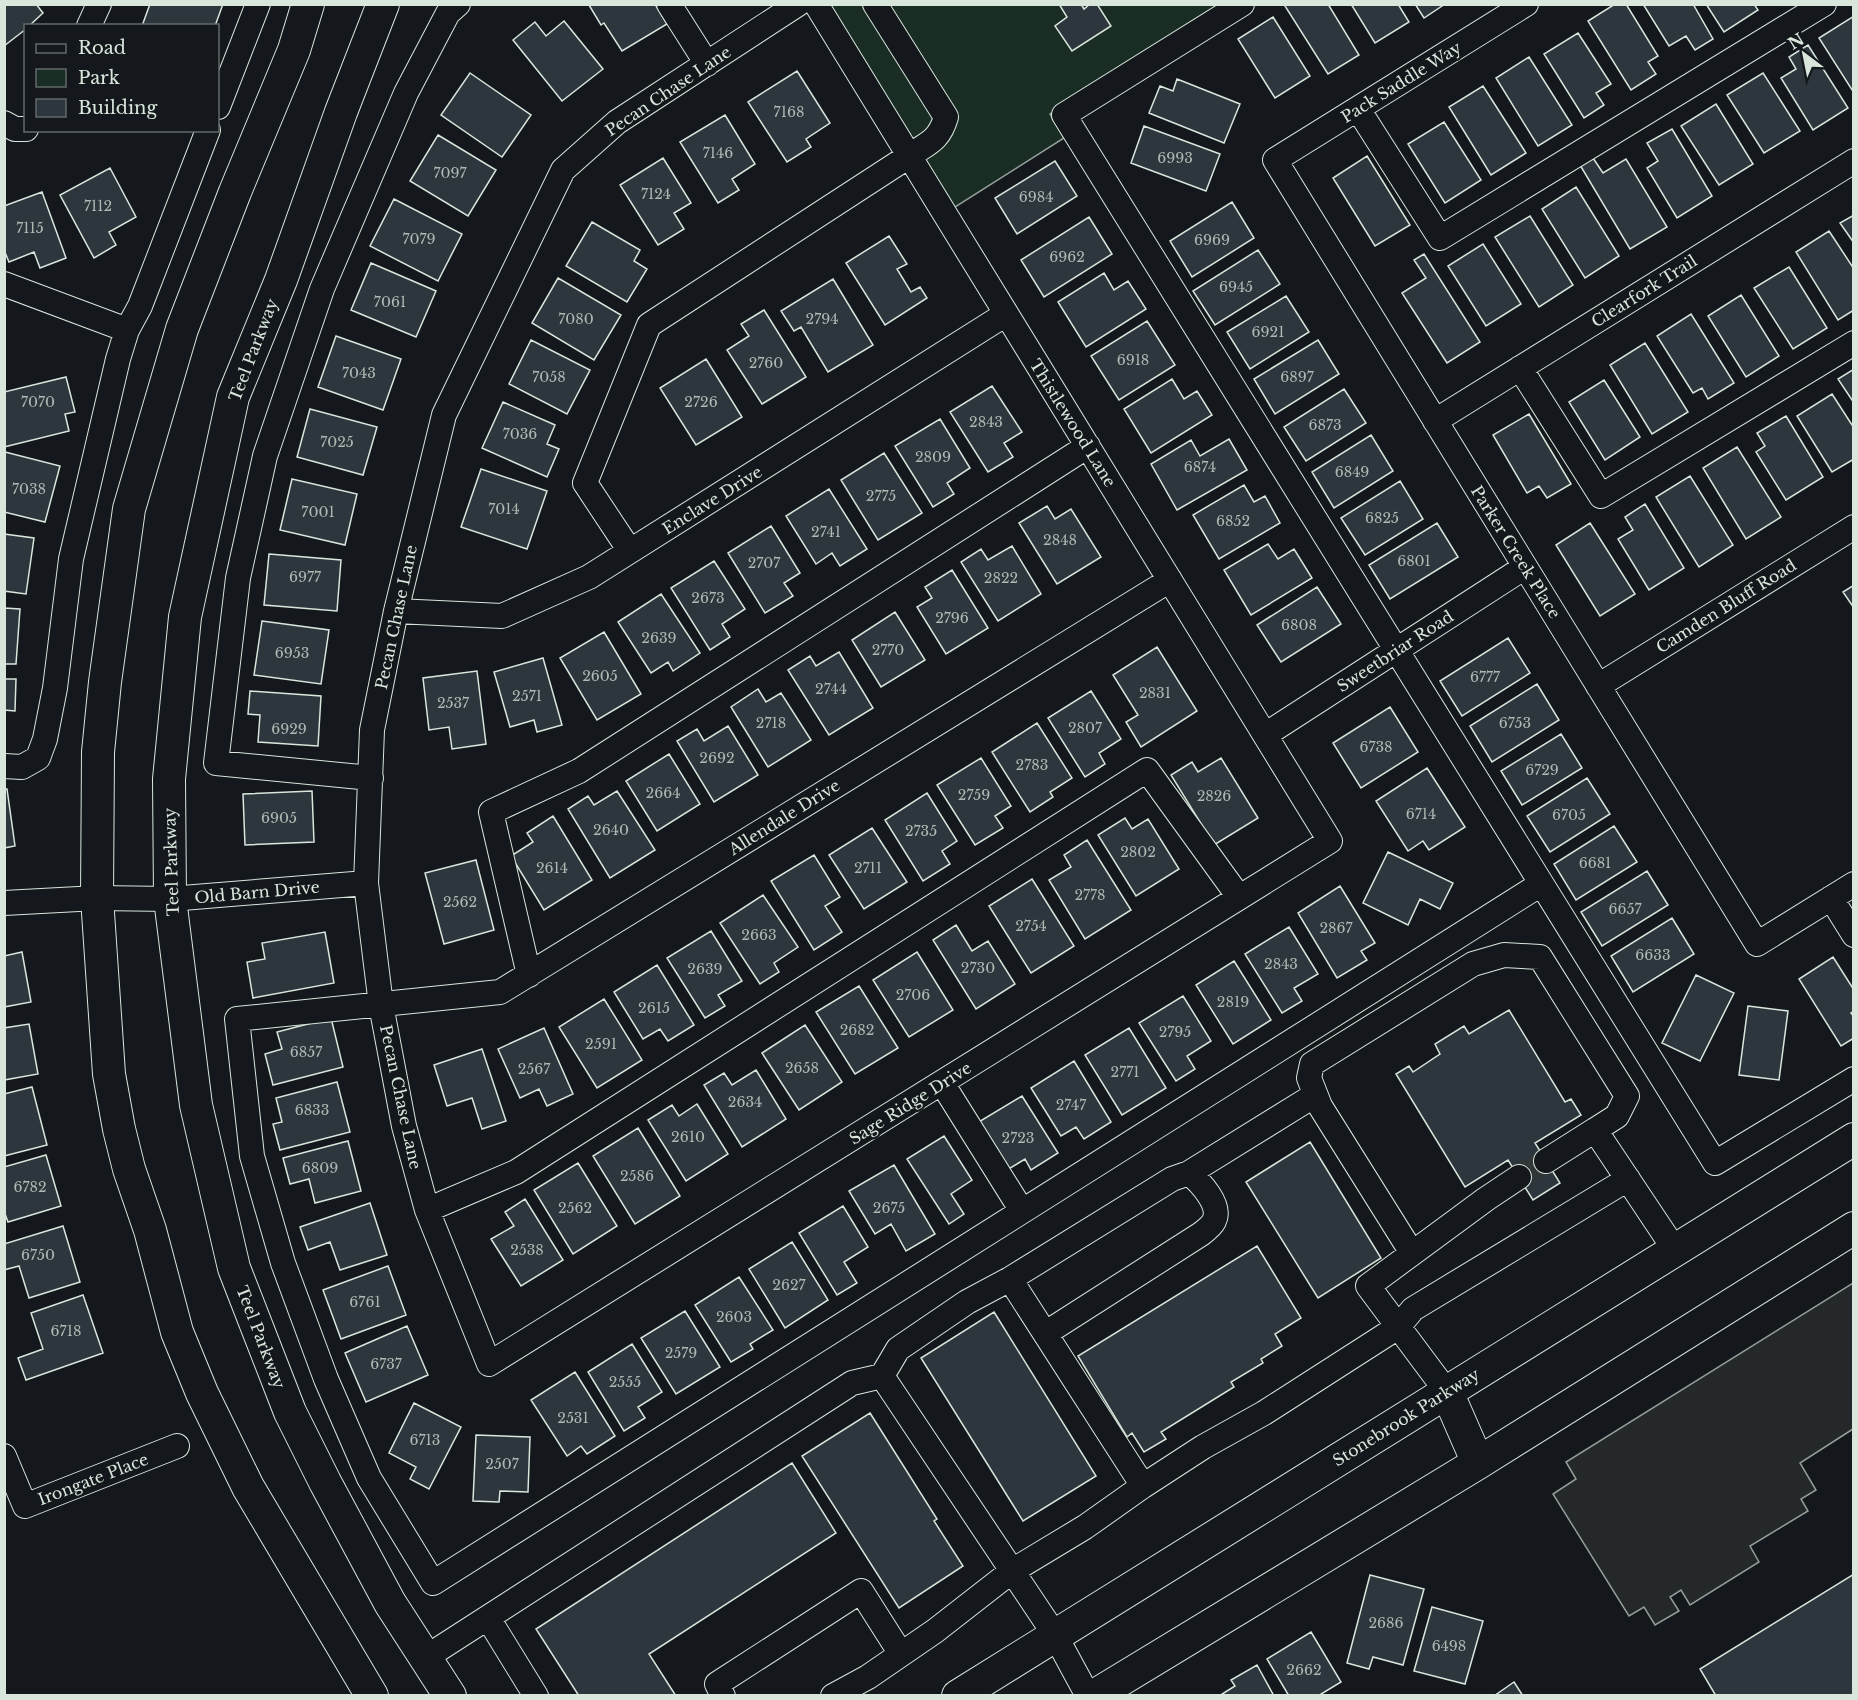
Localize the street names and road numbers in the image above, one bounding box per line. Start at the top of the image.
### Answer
street label: Pack Saddle Way [1337,37,1465,127]
street label: Pecan Chase Lane [601,42,735,140]
street label: Clearfork Trail [1587,251,1701,331]
street label: Teel Parkway [224,295,282,404]
street label: Thistlewood Lane [1026,355,1120,491]
street label: Enclave Drive [658,461,766,539]
street label: Parker Creek Place [1467,482,1565,622]
street label: Pecan Chase Lane [371,543,421,691]
street label: Camden Bluff Road [1652,555,1800,657]
street label: Sweetbriar Road [1333,606,1457,696]
street label: Allendale Drive [724,775,843,860]
street label: Teel Parkway [159,807,183,917]
street label: Old Barn Drive [194,877,320,907]
street label: Pecan Chase Lane [376,1023,426,1171]
street label: Sage Ridge Drive [845,1057,975,1149]
street label: Teel Parkway [232,1283,290,1392]
street label: Stonebrook Parkway [1329,1363,1484,1470]
street label: Irongate Place [35,1449,151,1509]

